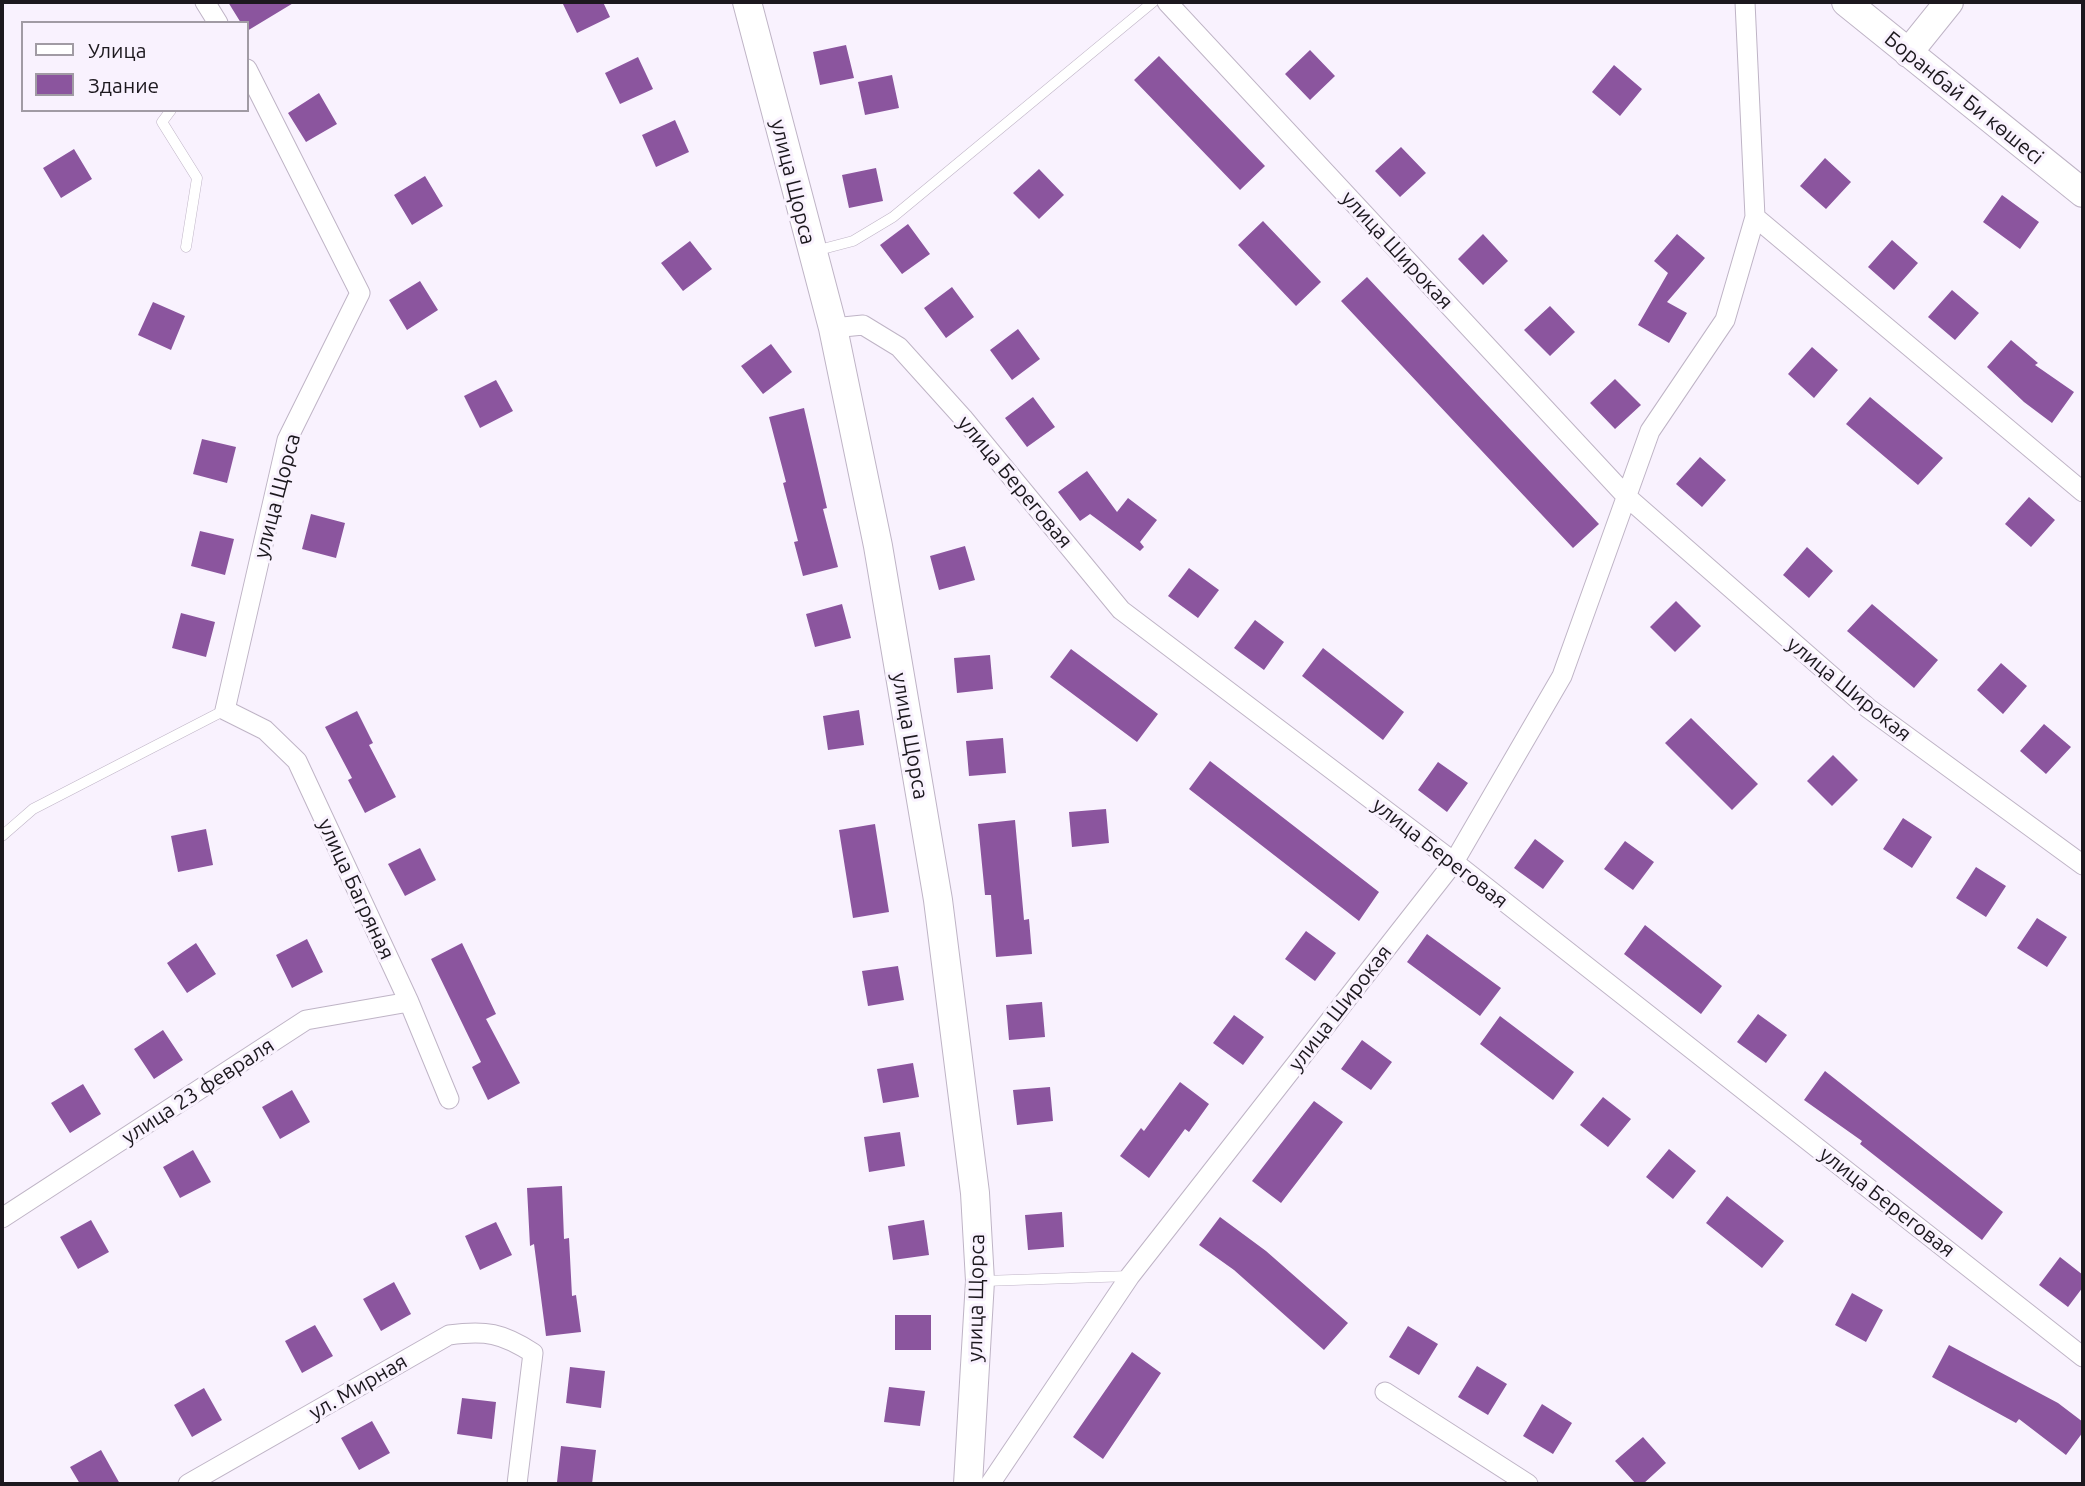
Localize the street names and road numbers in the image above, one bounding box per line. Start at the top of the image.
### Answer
street label: Боранбай Би көшесі [1879,26,2049,170]
street label: улица Щорса [765,117,821,247]
street label: улица Широкая [1336,186,1458,314]
street label: улица Береговая [952,411,1078,553]
street label: улица Щорса [248,431,306,561]
street label: улица Широкая [1782,631,1916,747]
street label: улица Щорса [886,671,934,801]
street label: улица Береговая [1367,792,1513,914]
street label: улица Багряная [312,815,400,963]
street label: улица Широкая [1283,940,1397,1076]
street label: улица 23 февраля [117,1032,279,1150]
street label: улица Береговая [1814,1141,1960,1263]
street label: улица Щорса [962,1234,990,1362]
street label: ул. Мирная [304,1349,412,1425]

